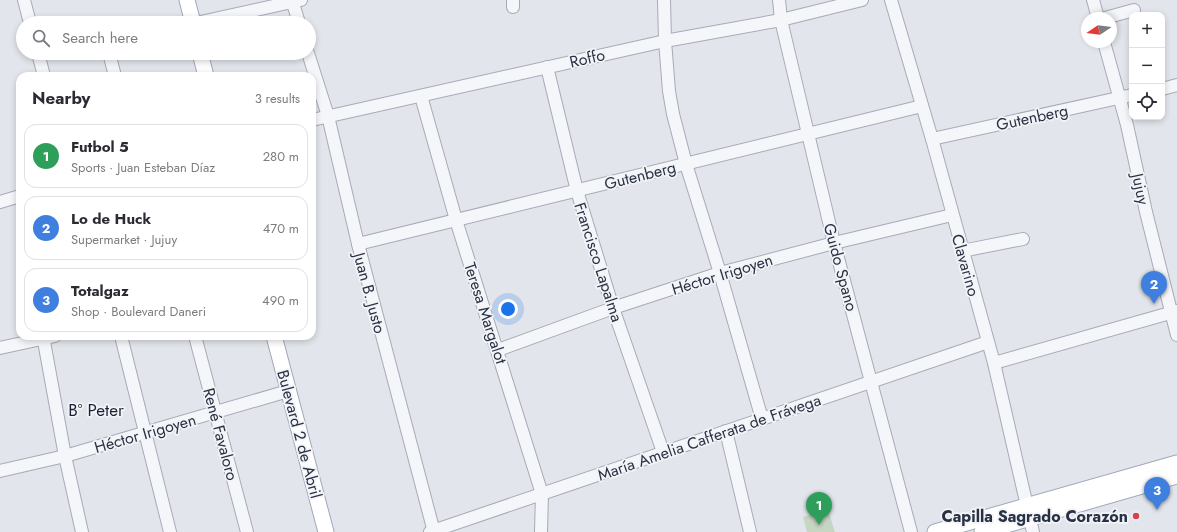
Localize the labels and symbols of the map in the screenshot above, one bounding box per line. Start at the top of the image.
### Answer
north arrow [1081,12,1117,48]
street label: Roffo [567,43,607,74]
street label: Gutenberg [994,99,1070,136]
street label: Gutenberg [602,155,678,195]
street label: Jujuy [1126,169,1155,208]
street label: Francisco Lapalma [568,200,629,325]
street label: Guido Spano [818,221,863,314]
street label: Clavarino [946,231,985,299]
street label: Juan B. Justo [347,248,391,336]
street label: Héctor Irigoyen [669,248,776,301]
street label: Teresa Margalot [458,259,513,367]
pin: 2 [1141,271,1167,304]
your location [498,299,518,319]
street label: Bulevard 2 de Abril [271,367,328,501]
street label: René Favaloro [197,385,244,483]
street label: María Amelia Cafferata de Frávega [594,388,824,487]
district label: Bº Peter [68,398,124,422]
street label: Héctor Irigoyen [92,408,199,459]
pin: 3 [1144,477,1170,510]
pin: 1 [806,492,832,525]
place label: Capilla Sagrado Corazón [942,505,1128,528]
marker: Capilla Sagrado Corazón [1131,511,1141,521]

